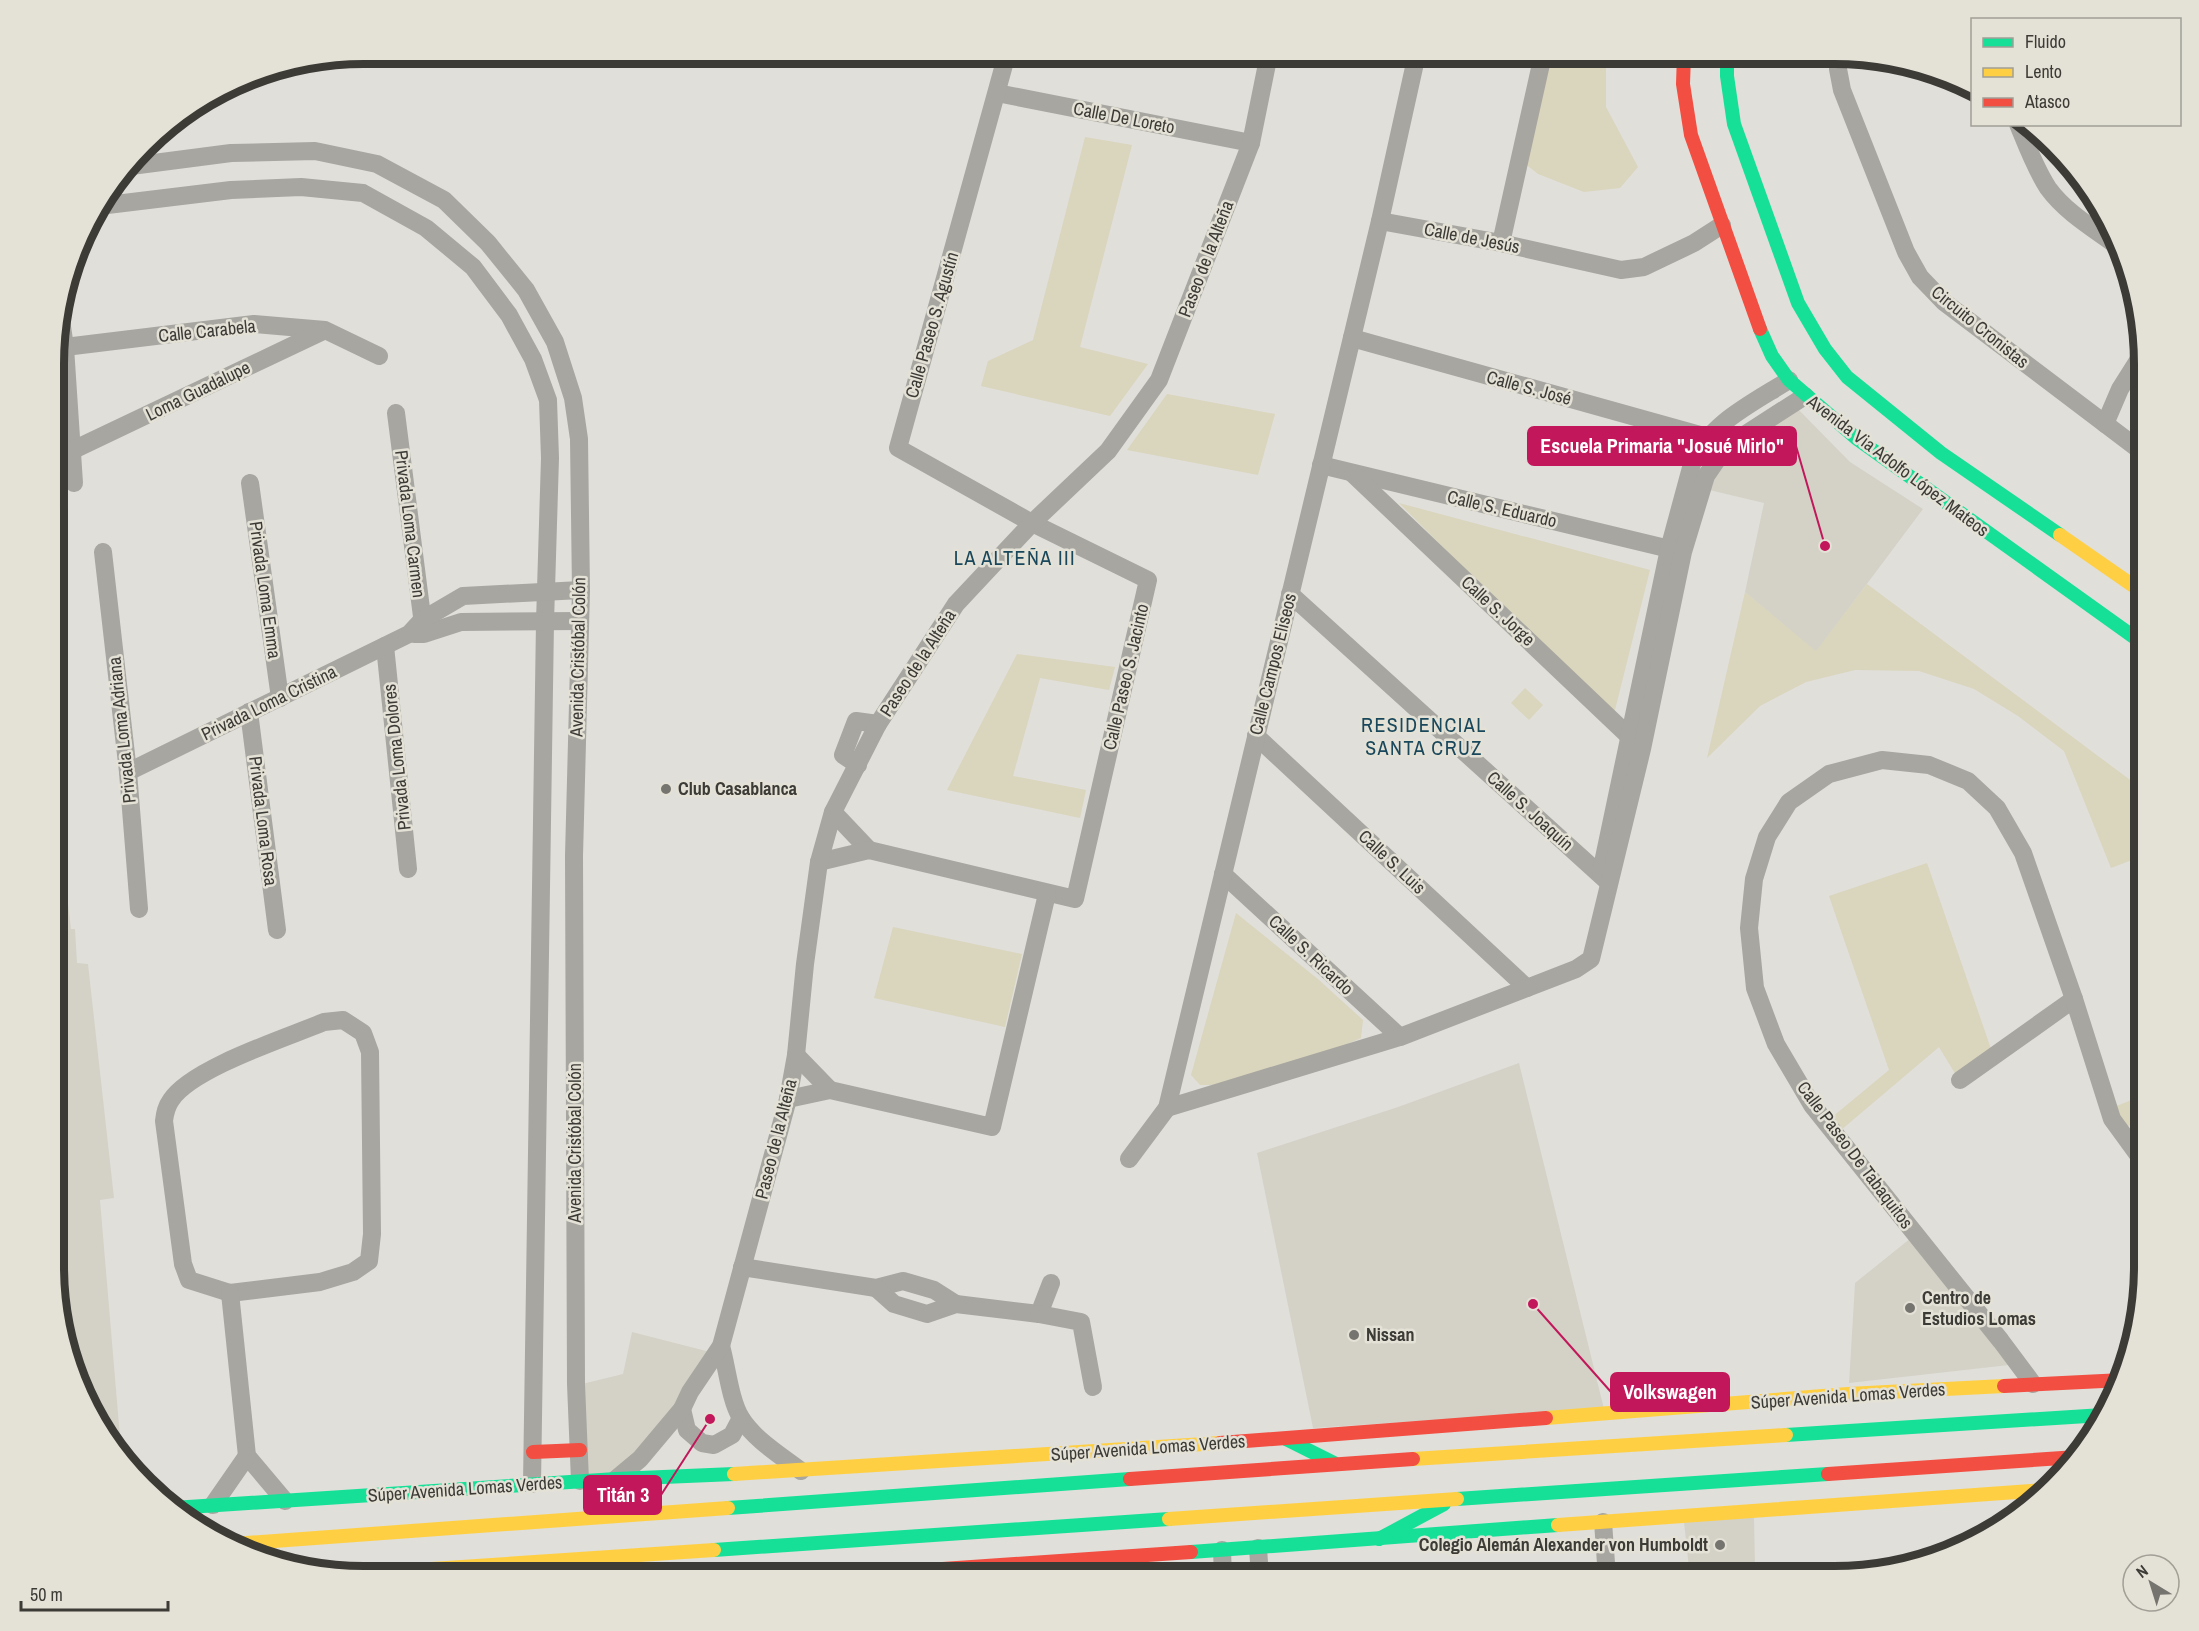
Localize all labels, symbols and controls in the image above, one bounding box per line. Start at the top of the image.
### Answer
legend [1971,18,2181,126]
text: Fluido [2025,29,2066,54]
text: Lento [2025,59,2062,84]
text: Atasco [2024,89,2070,114]
street label: Calle De Loreto [1071,95,1177,140]
street label: Paseo de la Alteña [1172,197,1239,321]
street label: Calle de Jesús [1422,216,1522,259]
street label: Calle Paseo S. Agustín [899,249,964,401]
street label: Circuito Cronistas [1926,279,2034,374]
street label: Calle Carabela [157,313,257,348]
street label: Loma Guadalupe [141,354,254,427]
street label: Calle S. José [1484,364,1574,411]
street label: Avenida Via Adolfo López Mateos [1801,388,1994,542]
callout: Escuela Primaria "Josué Mirlo" [1528,427,1796,465]
text: Escuela Primaria "Josué Mirlo" [1540,432,1784,459]
street label: Privada Loma Carmen [389,449,432,599]
street label: Calle S. Eduardo [1445,484,1559,533]
street label: Privada Loma Emma [243,520,288,660]
district label: LA ALTEÑA III [954,544,1076,571]
street label: Calle S. Jorge [1456,570,1541,651]
street label: Avenida Cristóbal Colón [564,577,591,738]
street label: Calle Campos Eliseos [1243,590,1302,737]
street label: Calle Paseo S. Jacinto [1097,601,1154,752]
street label: Paseo de la Alteña [874,604,962,721]
street label: Privada Loma Adriana [101,656,142,804]
street label: Privada Loma Cristina [197,659,341,746]
street label: Privada Loma Dolores [376,683,417,831]
district label: RESIDENCIAL SANTA CRUZ [1361,711,1487,761]
street label: Privada Loma Rosa [243,755,284,887]
street label: Calle S. Joaquín [1482,765,1579,856]
place label: Club Casablanca [678,776,798,801]
marker: Club Casablanca [659,782,673,796]
street label: Calle S. Luis [1353,824,1431,899]
street label: Calle S. Ricardo [1264,909,1359,1000]
street label: Avenida Cristóbal Colón [562,1063,587,1224]
street label: Paseo de la Alteña [748,1076,803,1202]
street label: Calle Paseo De Tabaquitos [1792,1076,1919,1234]
place label: Centro de Estudios Lomas [1922,1285,2036,1331]
marker: Centro de Estudios Lomas [1903,1301,1917,1315]
place label: Nissan [1366,1322,1414,1347]
marker: Nissan [1347,1328,1361,1342]
callout: Volkswagen [1611,1373,1729,1411]
street label: Súper Avenida Lomas Verdes [1750,1376,1946,1415]
text: Volkswagen [1623,1378,1717,1405]
street label: Súper Avenida Lomas Verdes [1050,1428,1246,1467]
street label: Súper Avenida Lomas Verdes [367,1469,563,1508]
callout: Titán 3 [584,1476,661,1514]
text: Titán 3 [597,1481,649,1508]
place label: Colegio Alemán Alexander von Humboldt [1419,1532,1708,1557]
marker: Colegio Alemán Alexander von Humboldt [1713,1538,1727,1552]
north arrow [2121,1553,2181,1613]
text: N [2131,1560,2152,1583]
scale bar [21,1574,168,1612]
text: 50 m [30,1582,63,1607]

